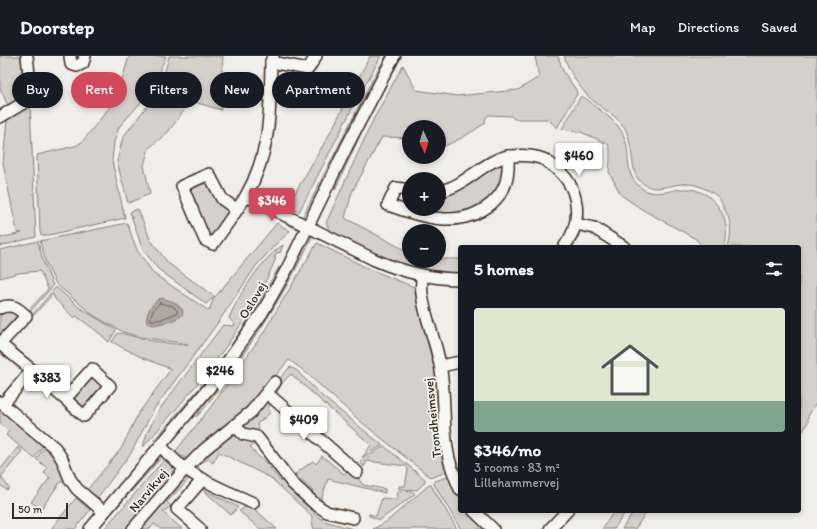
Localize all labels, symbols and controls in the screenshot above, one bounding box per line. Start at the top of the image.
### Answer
text: Doorstep [20,16,94,39]
text: Map [630,19,656,36]
text: Directions [678,19,739,36]
text: Saved [761,19,797,36]
chip: Buy [12,72,63,108]
chip: Rent [71,72,127,108]
chip: Filters [135,72,202,108]
chip: New [210,72,264,108]
chip: Apartment [272,72,365,108]
north arrow [402,120,446,164]
map controls [402,120,446,268]
pin: $460 [555,143,603,177]
text: $460 [564,148,594,163]
button: + [402,172,446,216]
pin: $346 [248,188,296,222]
text: $346 [258,193,286,208]
button: − [402,224,446,268]
icon: filters [763,258,785,280]
text: 5 homes [474,259,534,279]
street label: Oslovej [235,279,269,322]
icon: home [594,334,666,406]
pin: $246 [196,358,244,392]
text: $246 [206,363,234,378]
pin: $383 [23,365,71,399]
text: $383 [33,370,61,385]
street label: Trondheimsvej [421,377,444,459]
pin: $409 [280,407,328,441]
text: $409 [289,412,319,427]
text: $346/mo [474,440,541,460]
text: 3 rooms · 83 m² [474,460,560,475]
street label: Narvikvej [126,465,171,515]
text: Lillehammervej [474,475,559,490]
scale bar [12,501,68,520]
text: 50 m [18,503,42,516]

